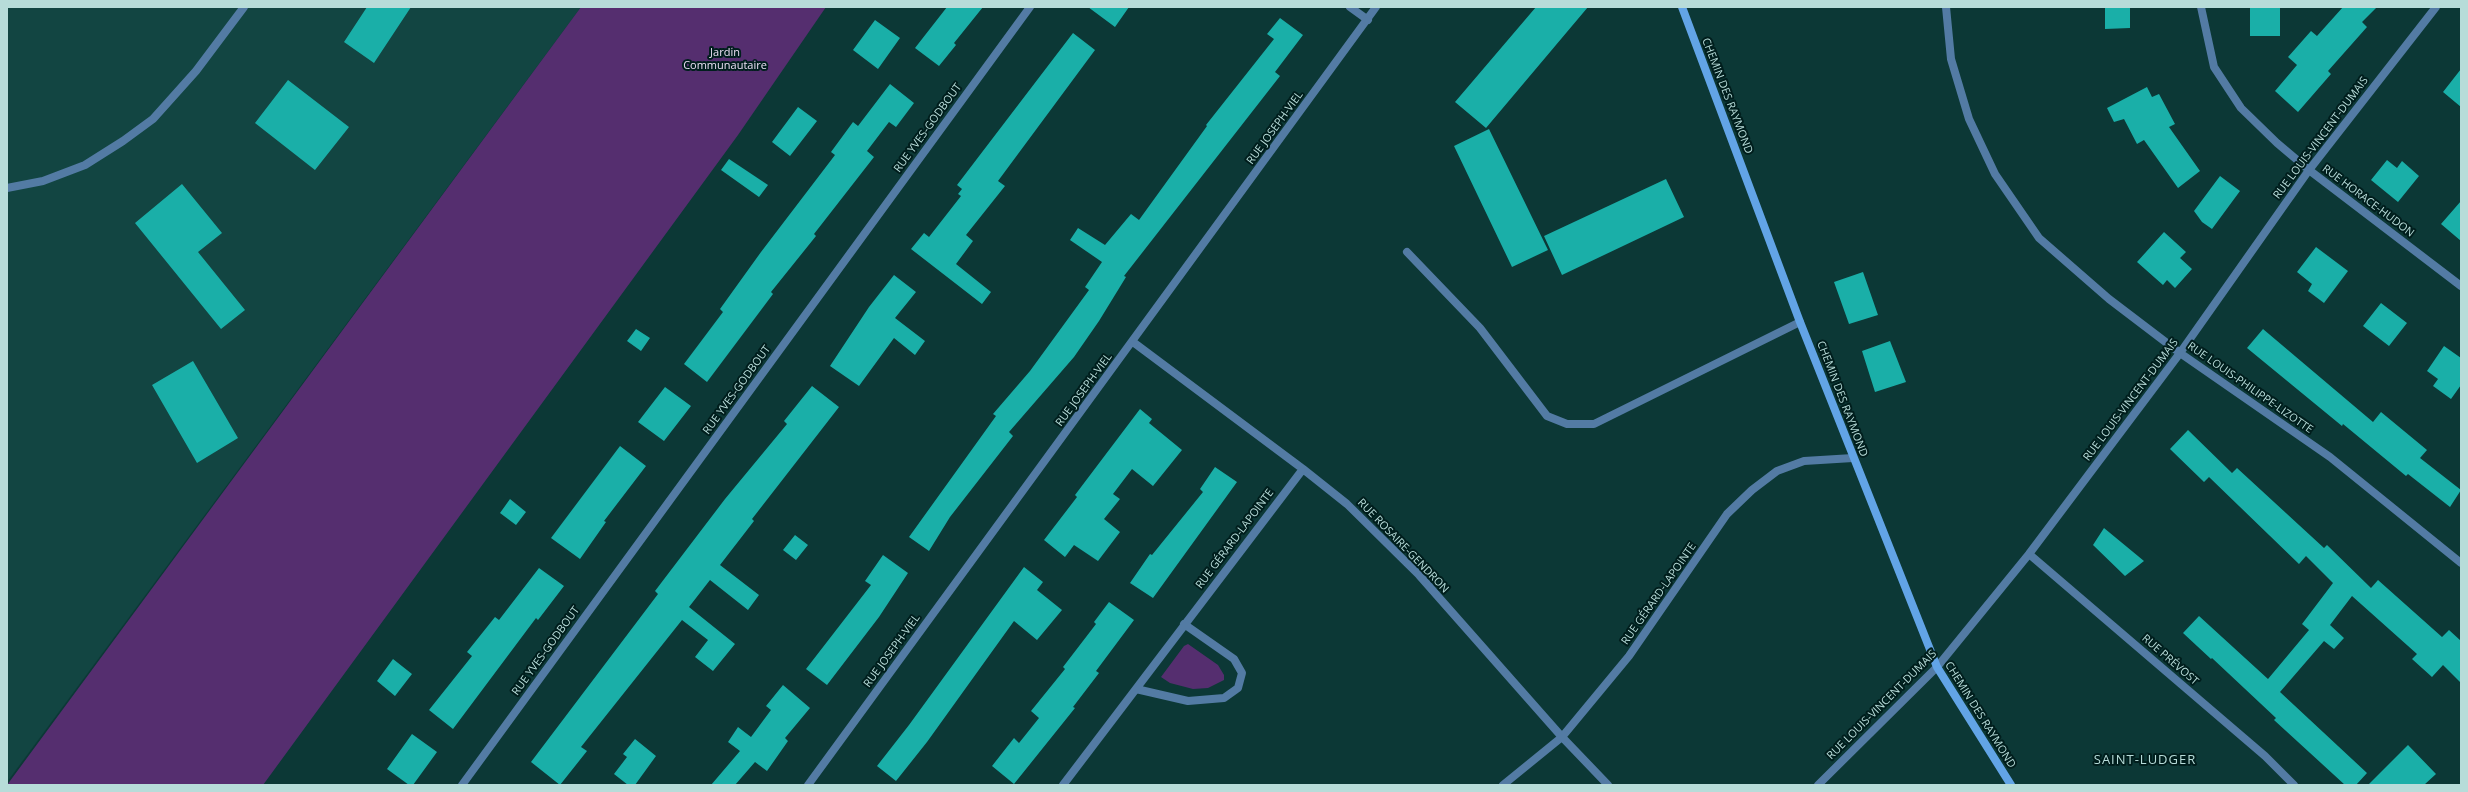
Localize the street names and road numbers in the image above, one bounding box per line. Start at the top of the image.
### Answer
street label: CHEMIN DES RAYMOND [1699,36,1755,156]
street label: RUE LOUIS-VINCENT-DUMAIS [2271,74,2371,202]
street label: RUE YVES-GODBOUT [891,81,965,175]
street label: RUE JOSEPH-VIEL [1244,89,1306,167]
street label: RUE HORACE-HUDON [2319,162,2417,240]
street label: RUE LOUIS-VINCENT-DUMAIS [2081,336,2181,464]
street label: CHEMIN DES RAYMOND [1814,339,1870,459]
street label: RUE LOUIS-PHILIPPE-LIZOTTE [2185,340,2315,436]
street label: RUE YVES-GODBOUT [700,343,774,437]
street label: RUE JOSEPH-VIEL [1053,351,1115,429]
street label: RUE GÉRARD-LAPOINTE [1193,487,1277,591]
street label: RUE ROSAIRE-GENDRON [1355,496,1451,596]
street label: RUE GÉRARD-LAPOINTE [1619,541,1699,647]
street label: RUE YVES-GODBOUT [509,604,583,698]
street label: RUE JOSEPH-VIEL [861,612,923,690]
street label: RUE PRÉVOST [2139,632,2201,688]
street label: RUE LOUIS-VINCENT-DUMAIS [1824,647,1940,763]
street label: CHEMIN DES RAYMOND [1942,659,2018,771]

